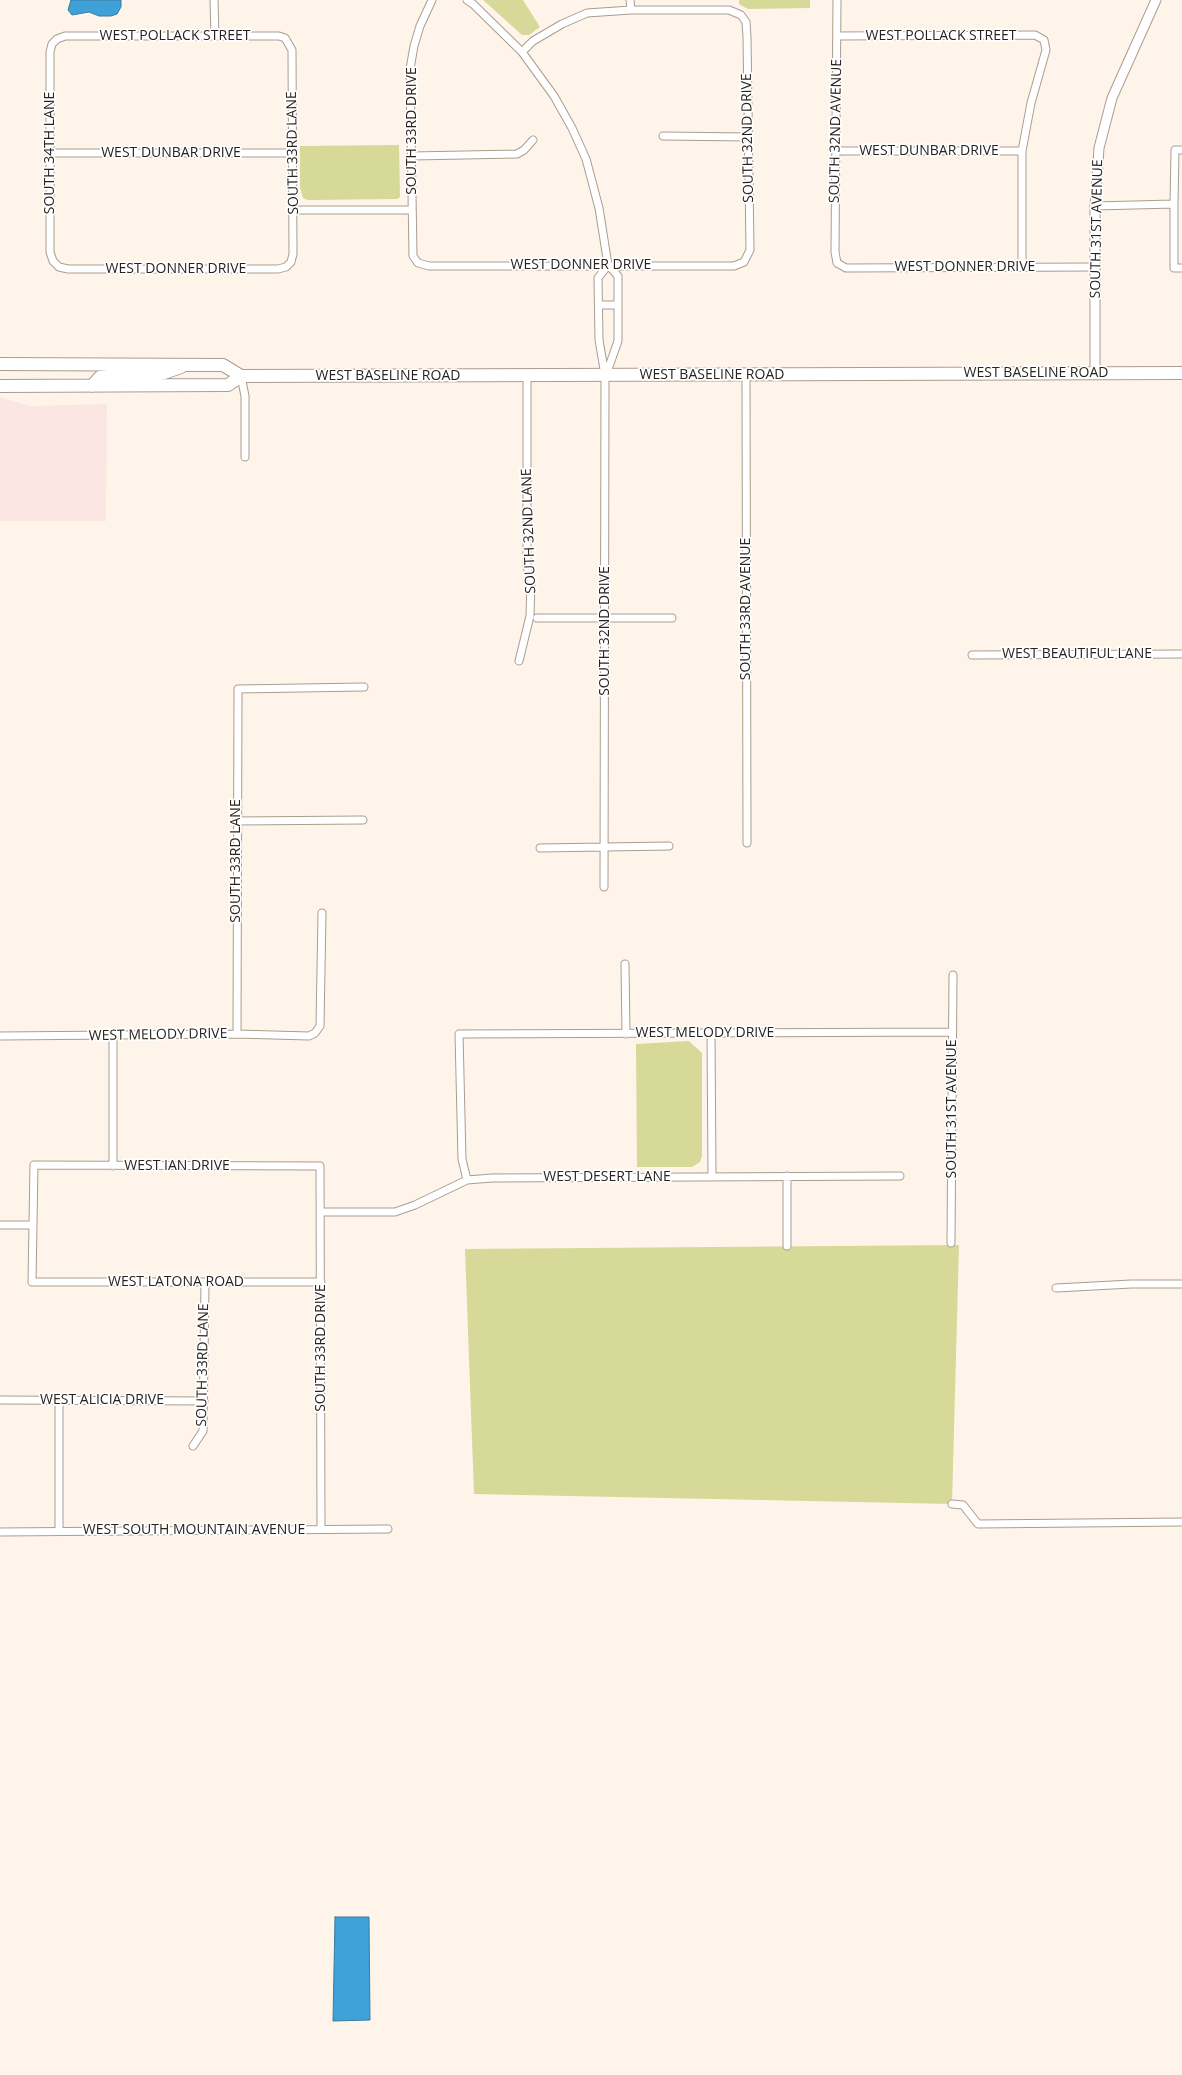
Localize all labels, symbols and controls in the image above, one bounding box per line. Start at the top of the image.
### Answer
street label: WEST POLLACK STREET [100,28,250,44]
street label: WEST POLLACK STREET [866,28,1016,44]
street label: SOUTH 32ND AVENUE [826,59,846,203]
street label: SOUTH 33RD DRIVE [404,67,420,195]
street label: SOUTH 32ND DRIVE [738,73,758,203]
street label: SOUTH 33RD LANE [284,91,302,215]
street label: SOUTH 34TH LANE [42,92,58,214]
street label: WEST DUNBAR DRIVE [859,143,999,159]
street label: WEST DUNBAR DRIVE [101,145,241,161]
street label: SOUTH 31ST AVENUE [1087,159,1107,299]
street label: WEST DONNER DRIVE [511,257,651,273]
street label: WEST DONNER DRIVE [895,259,1035,275]
street label: WEST DONNER DRIVE [106,261,246,277]
street label: WEST BASELINE ROAD [964,365,1108,381]
street label: WEST BASELINE ROAD [640,367,784,383]
street label: WEST BASELINE ROAD [316,368,460,384]
street label: SOUTH 32ND LANE [518,468,540,594]
street label: SOUTH 33RD AVENUE [738,538,754,680]
street label: SOUTH 32ND DRIVE [597,566,613,696]
street label: WEST BEAUTIFUL LANE [1002,646,1152,662]
street label: SOUTH 33RD LANE [228,799,244,923]
street label: WEST MELODY DRIVE [88,1025,228,1045]
street label: WEST MELODY DRIVE [636,1025,774,1041]
street label: SOUTH 31ST AVENUE [944,1040,960,1178]
street label: WEST IAN DRIVE [124,1158,230,1174]
street label: WEST DESERT LANE [543,1169,671,1185]
street label: WEST LATONA ROAD [108,1274,244,1290]
street label: SOUTH 33RD DRIVE [313,1284,329,1412]
street label: SOUTH 33RD LANE [194,1303,212,1427]
street label: WEST ALICIA DRIVE [40,1392,164,1408]
street label: WEST SOUTH MOUNTAIN AVENUE [83,1522,305,1538]

